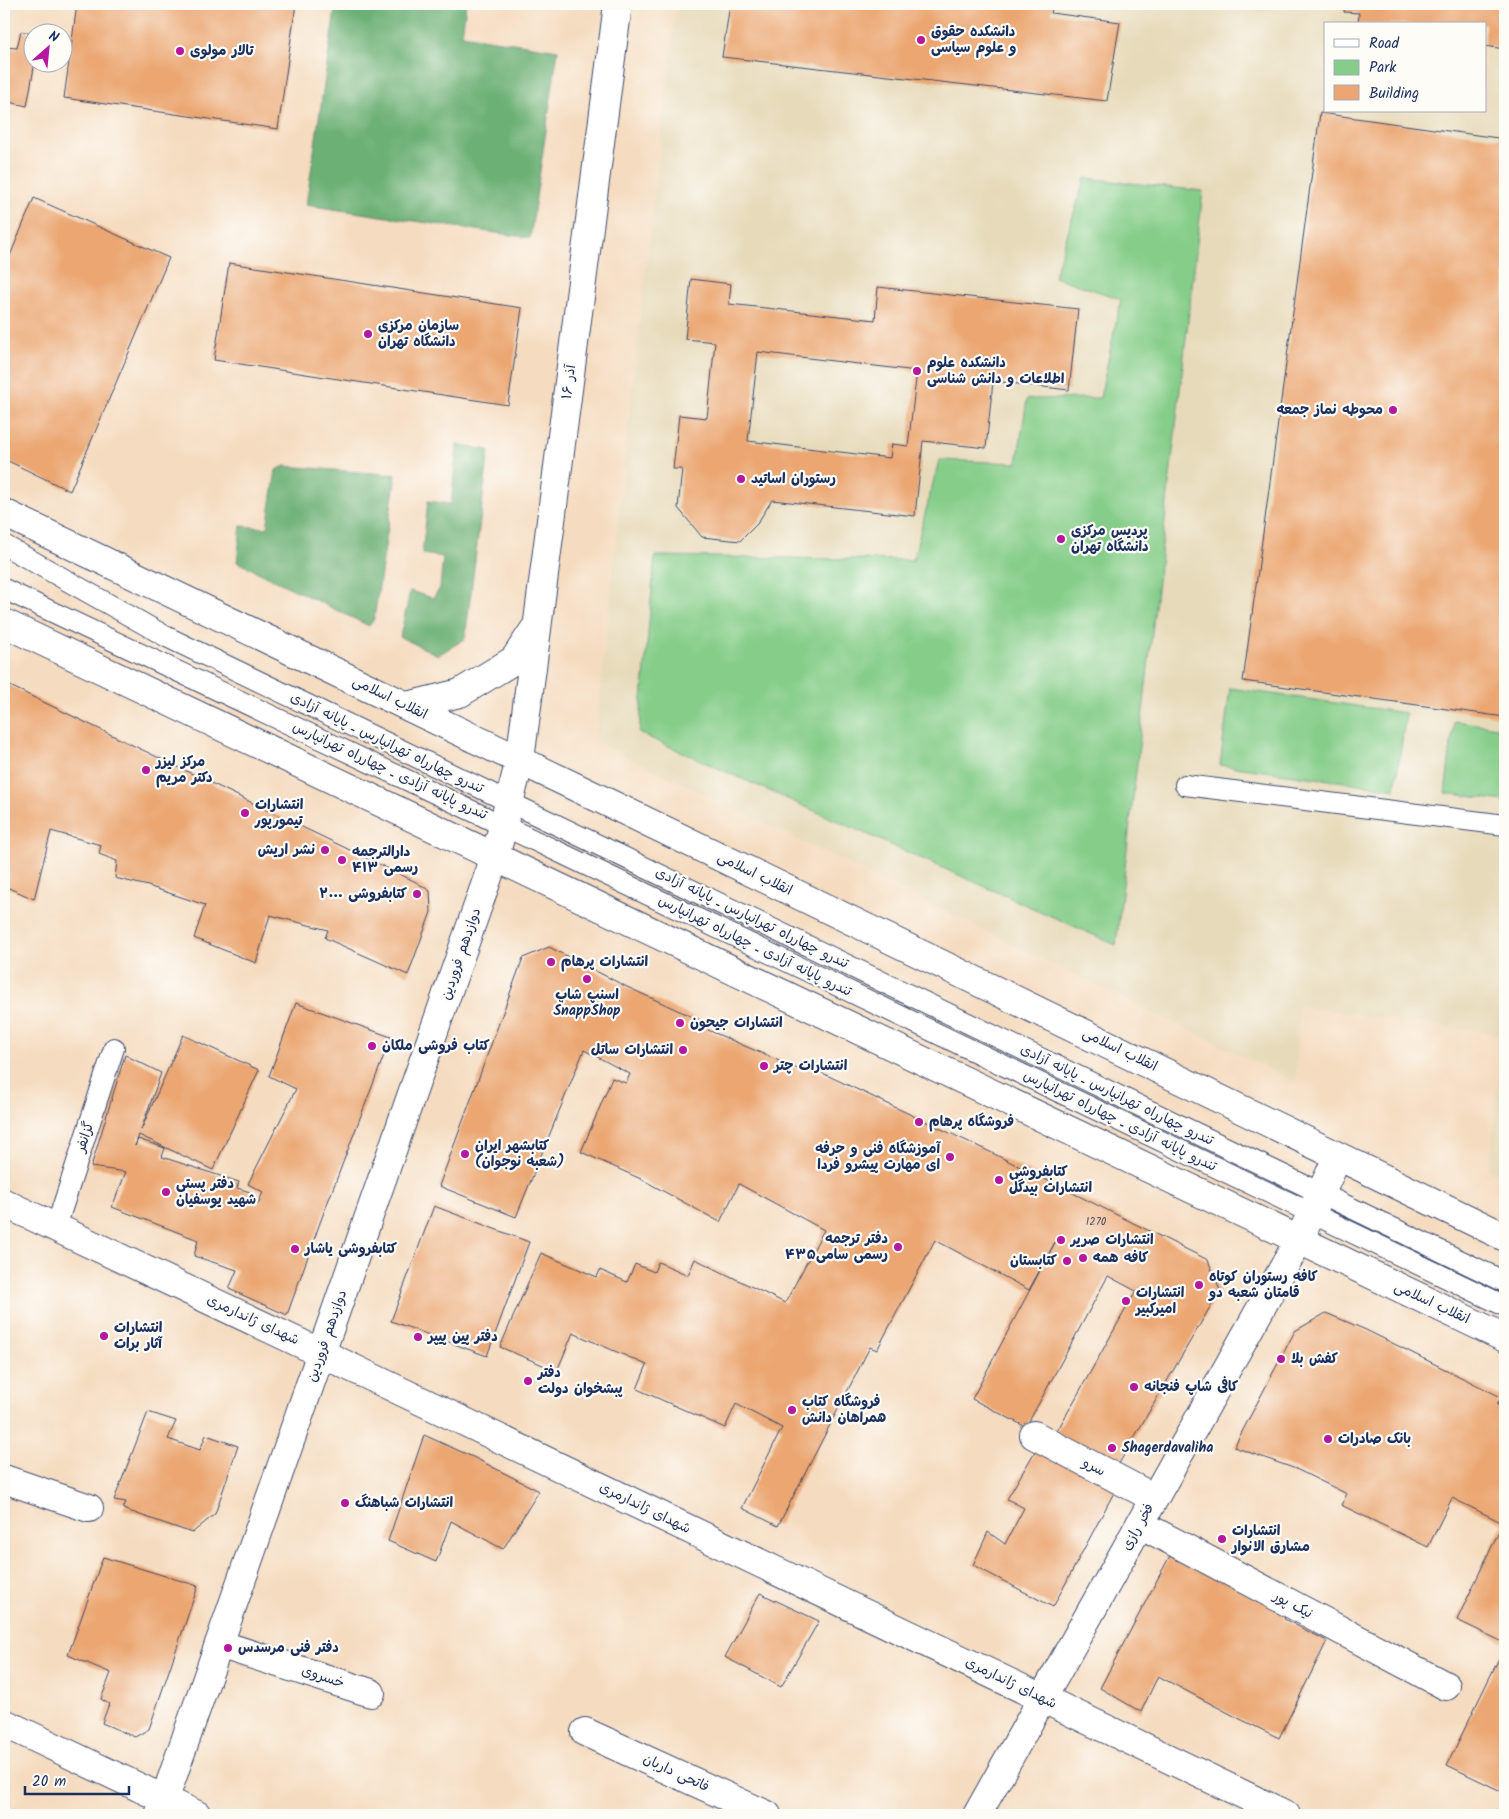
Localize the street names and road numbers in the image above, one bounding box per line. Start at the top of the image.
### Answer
street label: ۱۶ آذر [556,363,582,401]
street label: انقلاب اسلامی [349,670,431,726]
street label: تندرو چهارراه تهرانپارس ـ پایانه آزادی [286,686,488,800]
street label: تندرو پایانه آزادی ـ چهارراه تهرانپارس [289,716,492,826]
street label: انقلاب اسلامی [714,846,796,902]
street label: تندرو چهارراه تهرانپارس ـ پایانه آزادی [651,861,853,975]
street label: تندرو پایانه آزادی ـ چهارراه تهرانپارس [654,889,856,1003]
street label: دوازدهم فروردین [435,905,487,1003]
street label: انقلاب اسلامی [1079,1022,1161,1078]
street label: تندرو چهارراه تهرانپارس ـ پایانه آزادی [1016,1038,1218,1152]
street label: تندرو پایانه آزادی ـ چهارراه تهرانپارس [1019,1064,1221,1178]
street label: گزانفر [69,1119,100,1156]
street label: انقلاب اسلامی [1391,1276,1473,1330]
street label: دوازدهم فروردین [301,1287,353,1385]
street label: شهدای ژاندارمری [203,1289,303,1351]
street label: سرو [1078,1451,1109,1482]
street label: شهدای ژاندارمری [595,1476,695,1540]
street label: فخر رازی [1116,1499,1160,1555]
street label: نیک پور [1268,1585,1317,1625]
street label: شهدای ژاندارمری [961,1651,1061,1715]
street label: خسروی [299,1660,347,1694]
street label: فاتحی داربان [639,1748,713,1798]

